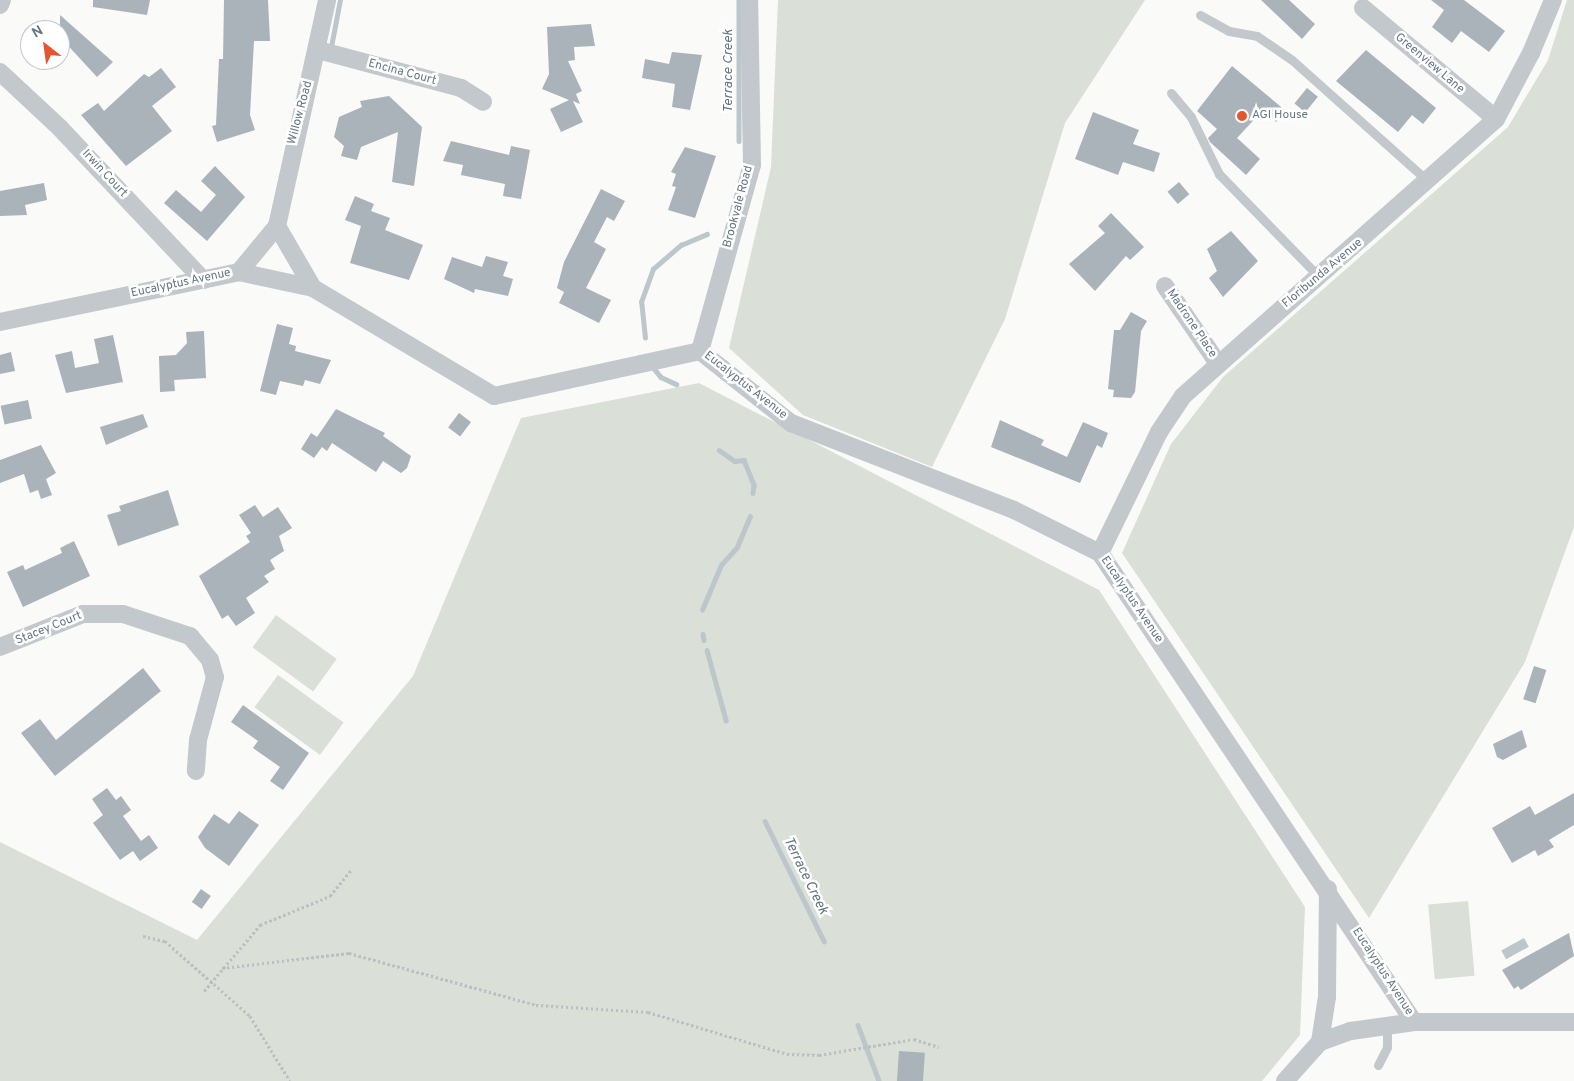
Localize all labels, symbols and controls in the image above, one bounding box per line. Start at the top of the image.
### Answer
north arrow [20,20,70,70]
text: N [29,23,46,42]
water label: Terrace Creek [721,29,737,113]
street label: Greenview Lane [1391,31,1467,97]
street label: Encina Court [366,57,438,89]
street label: Willow Road [286,80,316,146]
place label: AGI House [1252,109,1308,123]
marker: AGI House [1236,110,1248,122]
street label: Irwin Court [78,147,130,201]
street label: Brookvale Road [721,164,757,250]
street label: Floribunda Avenue [1280,236,1366,312]
street label: Eucalyptus Avenue [130,266,232,302]
street label: Madrone Place [1163,287,1219,361]
street label: Eucalyptus Avenue [700,349,790,423]
street label: Eucalyptus Avenue [1097,554,1165,646]
street label: Stacey Court [14,609,84,649]
water label: Terrace Creek [779,835,831,917]
street label: Eucalyptus Avenue [1348,925,1416,1019]

